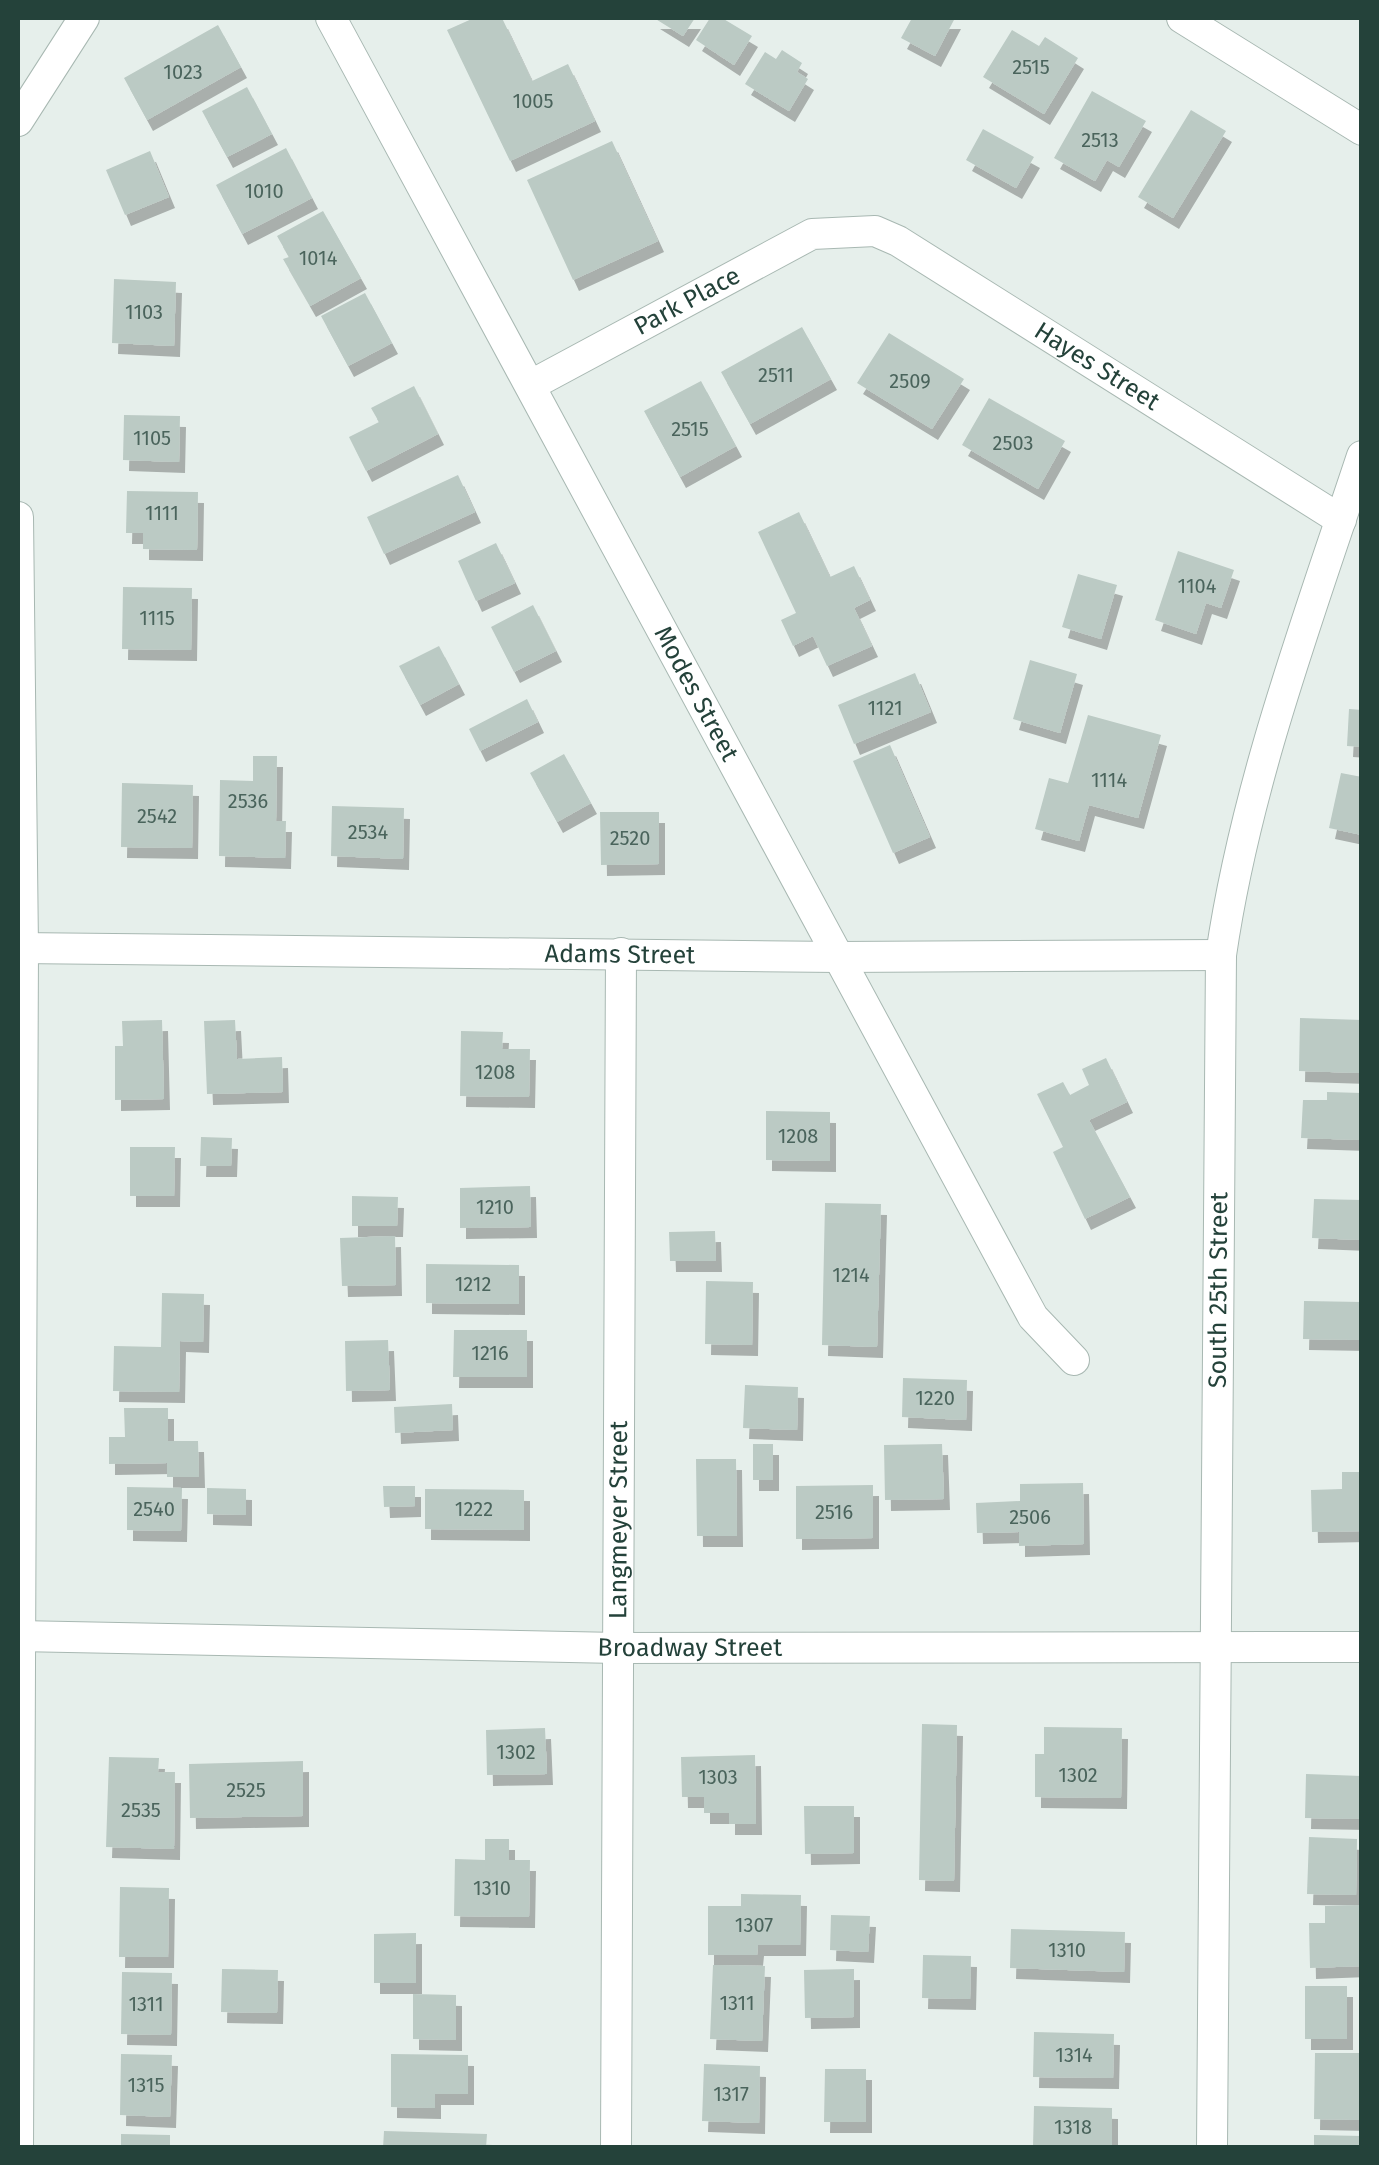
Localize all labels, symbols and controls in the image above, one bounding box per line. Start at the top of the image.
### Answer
house number: 2515 [1012,55,1050,79]
house number: 1023 [163,60,203,84]
house number: 1005 [513,89,554,113]
house number: 2513 [1081,128,1119,152]
house number: 1010 [244,179,284,203]
house number: 1014 [299,246,338,270]
street label: Park Place [629,260,745,342]
house number: 1103 [125,300,163,324]
street label: Hayes Street [1029,316,1166,417]
house number: 2511 [758,363,794,387]
house number: 2509 [889,369,931,393]
house number: 2515 [671,417,709,441]
house number: 1105 [133,426,171,450]
house number: 2503 [993,431,1033,455]
house number: 1111 [145,501,179,525]
house number: 1104 [1178,574,1217,598]
house number: 1115 [139,606,175,630]
street label: Modes Street [648,621,745,767]
house number: 1121 [867,696,903,720]
house number: 1114 [1091,768,1127,792]
house number: 2536 [228,789,268,813]
house number: 2542 [137,804,177,828]
house number: 2534 [348,820,389,844]
house number: 2520 [610,826,650,850]
street label: Adams Street [545,939,696,970]
house number: 1208 [475,1060,515,1084]
house number: 1208 [778,1124,818,1148]
street label: South 25th Street [1203,1191,1234,1388]
house number: 1210 [476,1195,514,1219]
house number: 1214 [832,1263,870,1287]
house number: 1212 [455,1272,491,1296]
house number: 1216 [471,1341,509,1365]
house number: 1220 [915,1386,955,1410]
street label: Langmeyer Street [603,1420,634,1619]
house number: 2540 [133,1497,175,1521]
house number: 1222 [455,1497,493,1521]
house number: 2516 [815,1500,853,1524]
house number: 2506 [1009,1505,1051,1529]
street label: Broadway Street [597,1633,783,1663]
house number: 1302 [496,1740,536,1764]
house number: 1302 [1058,1763,1098,1787]
house number: 1303 [698,1765,738,1789]
house number: 2525 [226,1778,266,1802]
house number: 2535 [121,1798,161,1822]
house number: 1310 [473,1876,511,1900]
house number: 1307 [735,1913,773,1937]
house number: 1310 [1048,1938,1086,1962]
house number: 1311 [719,1991,755,2015]
house number: 1311 [128,1992,164,2016]
house number: 1314 [1055,2043,1093,2067]
house number: 1315 [128,2073,164,2097]
house number: 1317 [713,2082,749,2106]
house number: 1318 [1054,2115,1092,2139]

